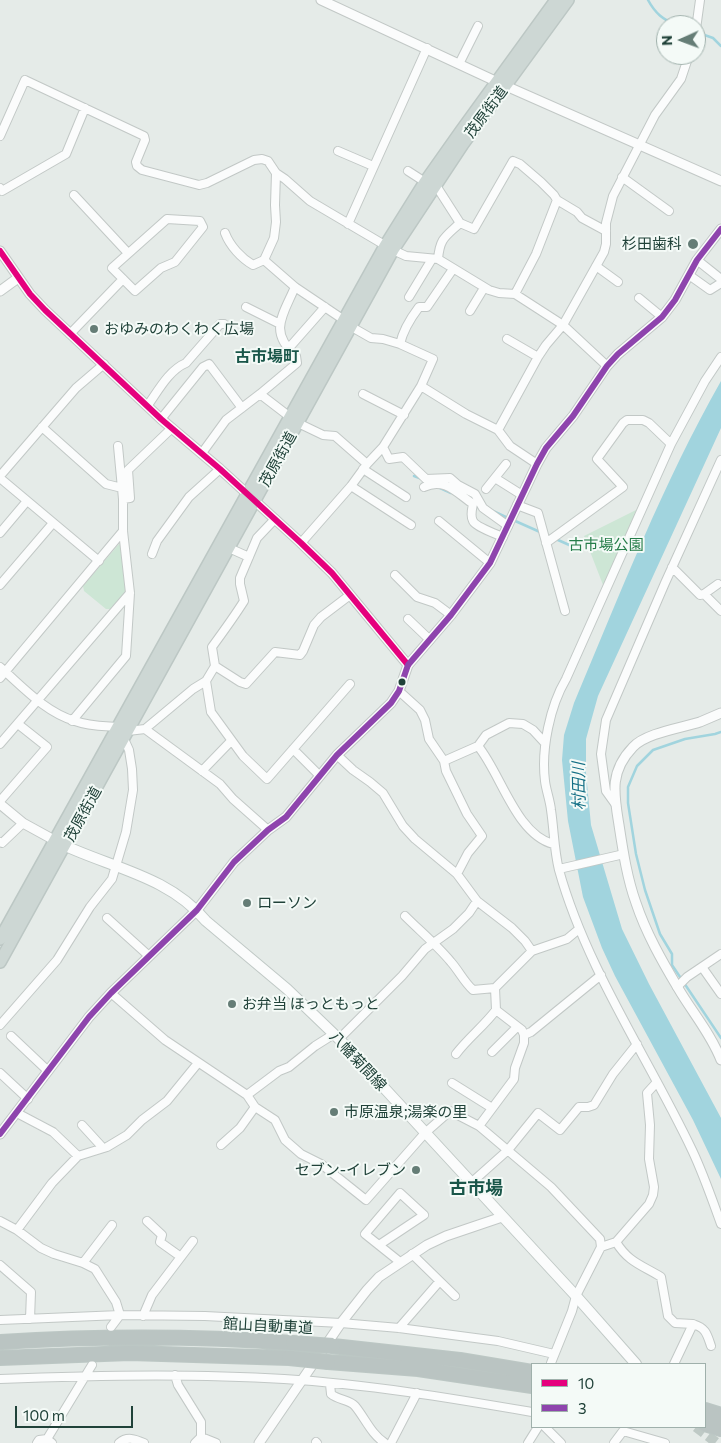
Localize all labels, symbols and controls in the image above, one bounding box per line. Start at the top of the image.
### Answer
north arrow [656,15,706,65]
text: N [658,35,675,46]
street label: 茂原街道 [461,83,511,141]
place label: 杉田歯科 [622,235,682,253]
marker: 杉田歯科 [686,237,700,251]
place label: おゆみのわくわく広場 [104,320,254,338]
marker: おゆみのわくわく広場 [88,323,100,335]
district label: 古市場町 [235,347,299,367]
street label: 茂原街道 [256,428,300,490]
park label: 古市場公園 [569,536,643,554]
unlabelled marker [397,677,407,687]
water label: 村田川 [569,762,589,810]
street label: 茂原街道 [61,783,105,845]
place label: ローソン [257,894,317,912]
marker: ローソン [241,897,253,909]
place label: お弁当 ほっともっと [242,995,380,1013]
marker: お弁当 ほっともっと [226,998,238,1010]
street label: 八幡菊間線 [326,1027,390,1095]
place label: 市原温泉;湯楽の里 [344,1103,468,1121]
marker: 市原温泉;湯楽の里 [328,1106,340,1118]
place label: セブン-イレブン [295,1161,406,1179]
marker: セブン-イレブン [410,1164,422,1176]
district label: 古市場 [449,1177,503,1199]
street label: 館山自動車道 [223,1315,313,1337]
legend [531,1363,706,1428]
text: 10 [578,1374,594,1392]
scale bar [18,1396,135,1428]
text: 3 [578,1399,587,1417]
text: 100 m [23,1406,65,1424]

